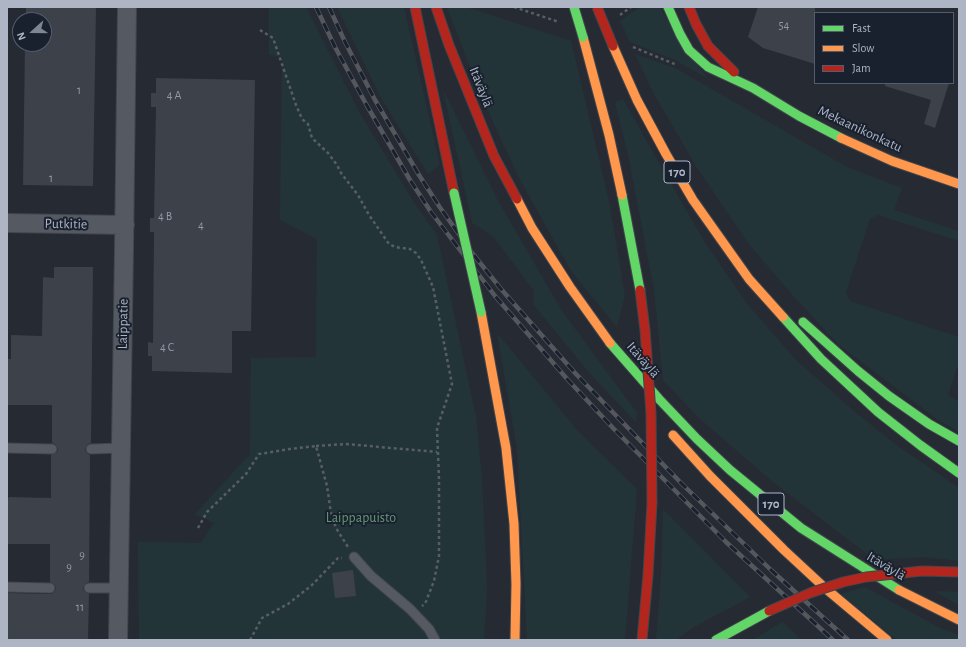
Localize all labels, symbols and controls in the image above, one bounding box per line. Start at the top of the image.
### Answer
north arrow [12,12,52,52]
legend [814,12,954,84]
house number: 54 [779,18,789,32]
text: Fast [852,22,871,34]
text: N [15,31,28,42]
text: Slow [852,42,874,54]
text: Jam [852,62,871,74]
street label: Itäväylä [465,64,497,110]
house number: 1 [77,83,81,97]
house number: 4 A [167,88,181,102]
street label: Mekaanikonkatu [815,102,905,156]
road number: 170 [664,161,690,183]
house number: 1 [49,171,53,185]
house number: 4 B [158,209,172,223]
street label: Putkitie [44,215,88,233]
house number: 4 [198,218,204,232]
street label: Laippatie [114,299,132,349]
street label: Itäväylä [623,339,663,381]
house number: 4 C [160,340,174,354]
road number: 170 [758,493,784,515]
park label: Laippapuisto [326,510,396,526]
house number: 9 [79,548,85,562]
street label: Itäväylä [864,548,908,584]
house number: 9 [66,560,72,574]
house number: 11 [76,600,84,614]

